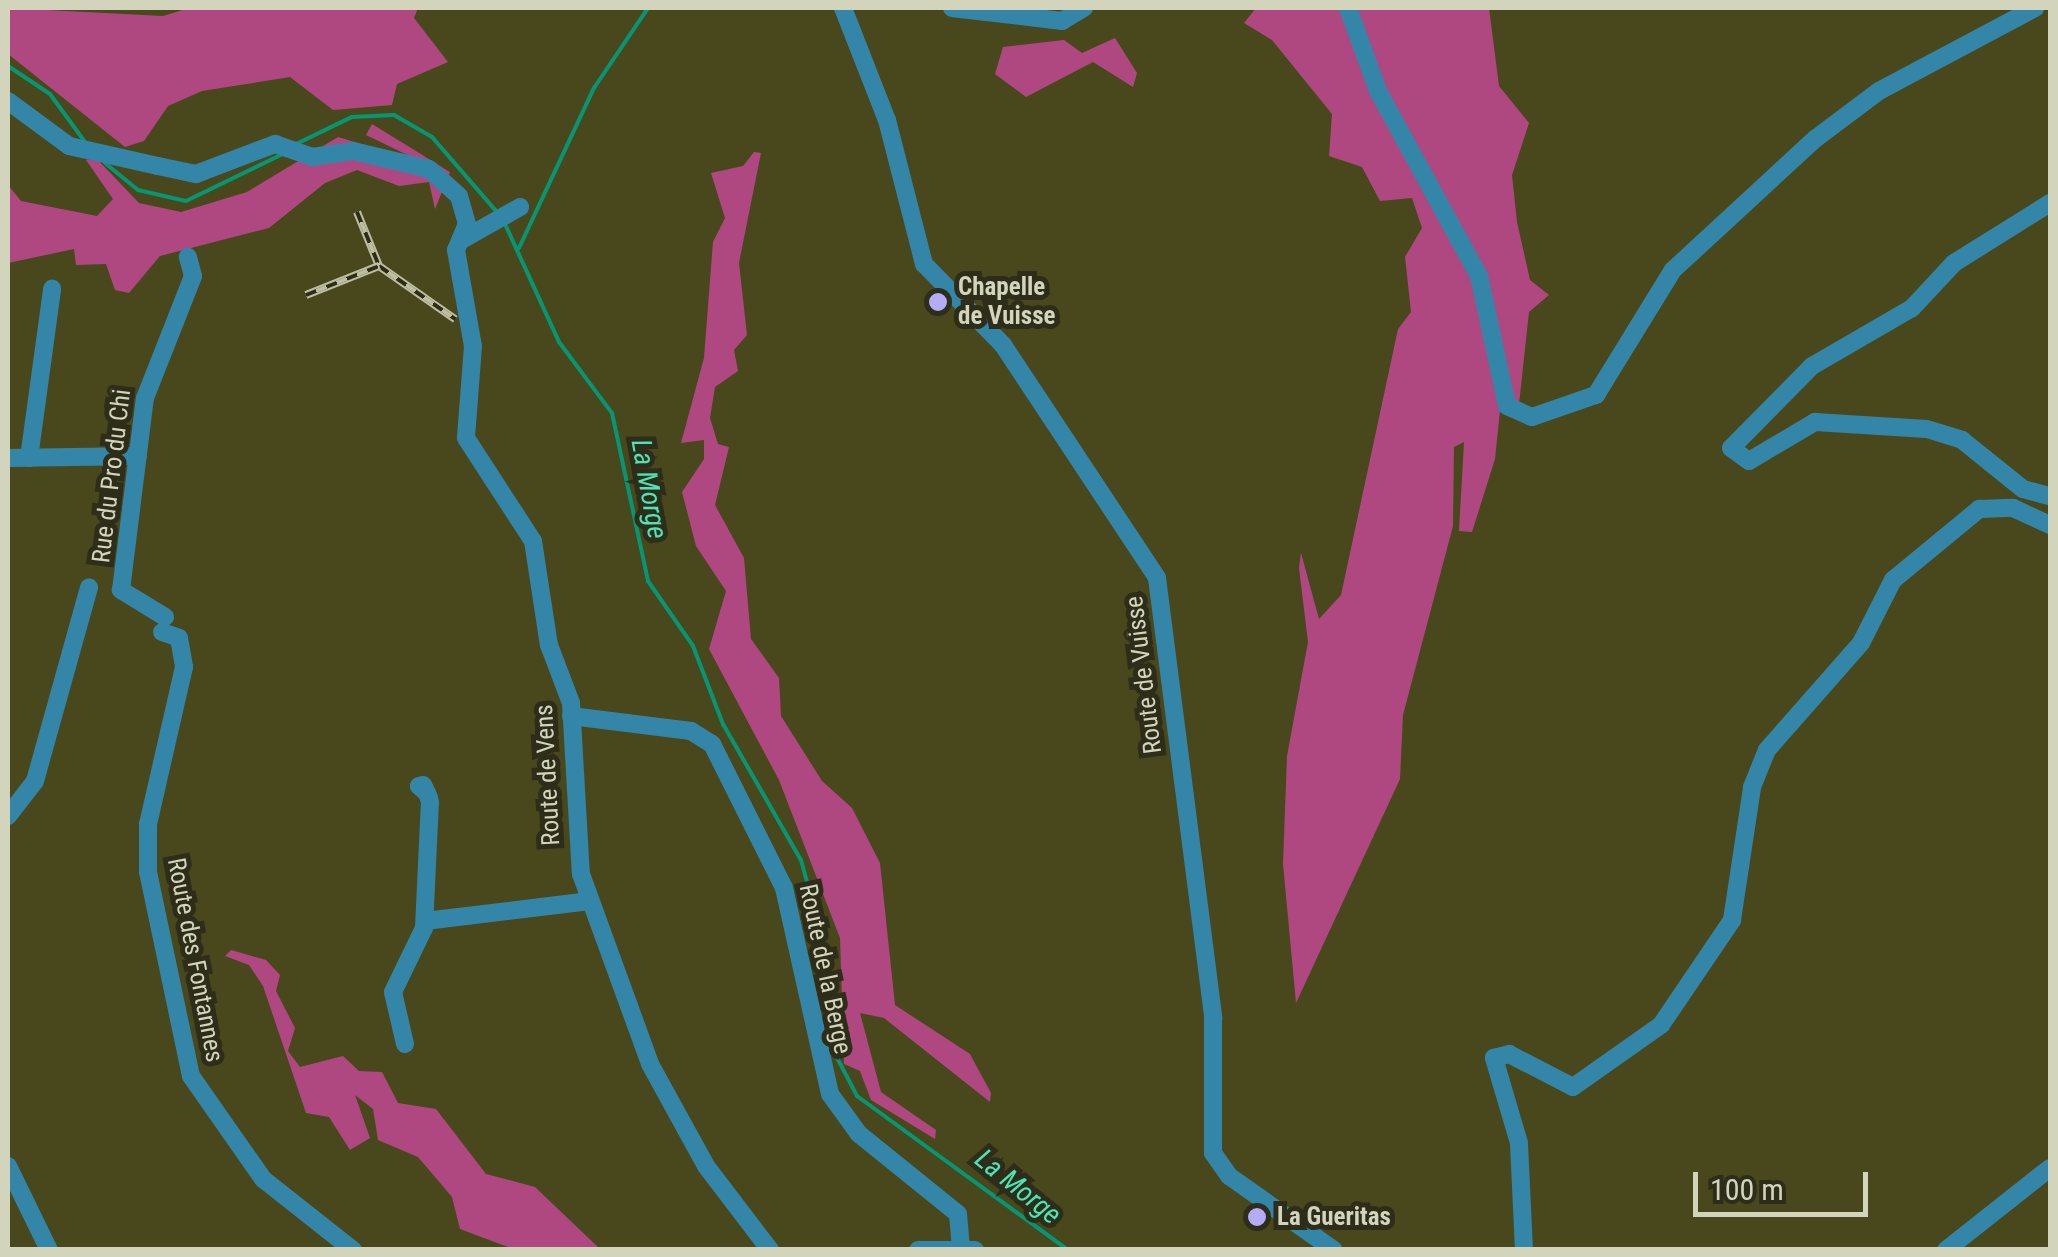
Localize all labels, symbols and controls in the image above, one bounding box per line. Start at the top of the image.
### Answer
place label: Chapelle de Vuisse [958,273,1055,332]
marker: Chapelle de Vuisse [927,291,949,313]
street label: Rue du Pro du Chi [86,387,138,565]
water label: La Morge [624,437,674,541]
street label: Route de Vuisse [1119,594,1169,756]
street label: Route de Vens [529,704,567,846]
street label: Route des Fontannes [161,855,229,1065]
street label: Route de la Berge [792,881,858,1057]
water label: La Morge [968,1142,1068,1232]
scale bar [1698,1152,1873,1214]
text: 100 m [1710,1172,1784,1207]
place label: La Gueritas [1277,1202,1391,1232]
marker: La Gueritas [1246,1206,1268,1228]

